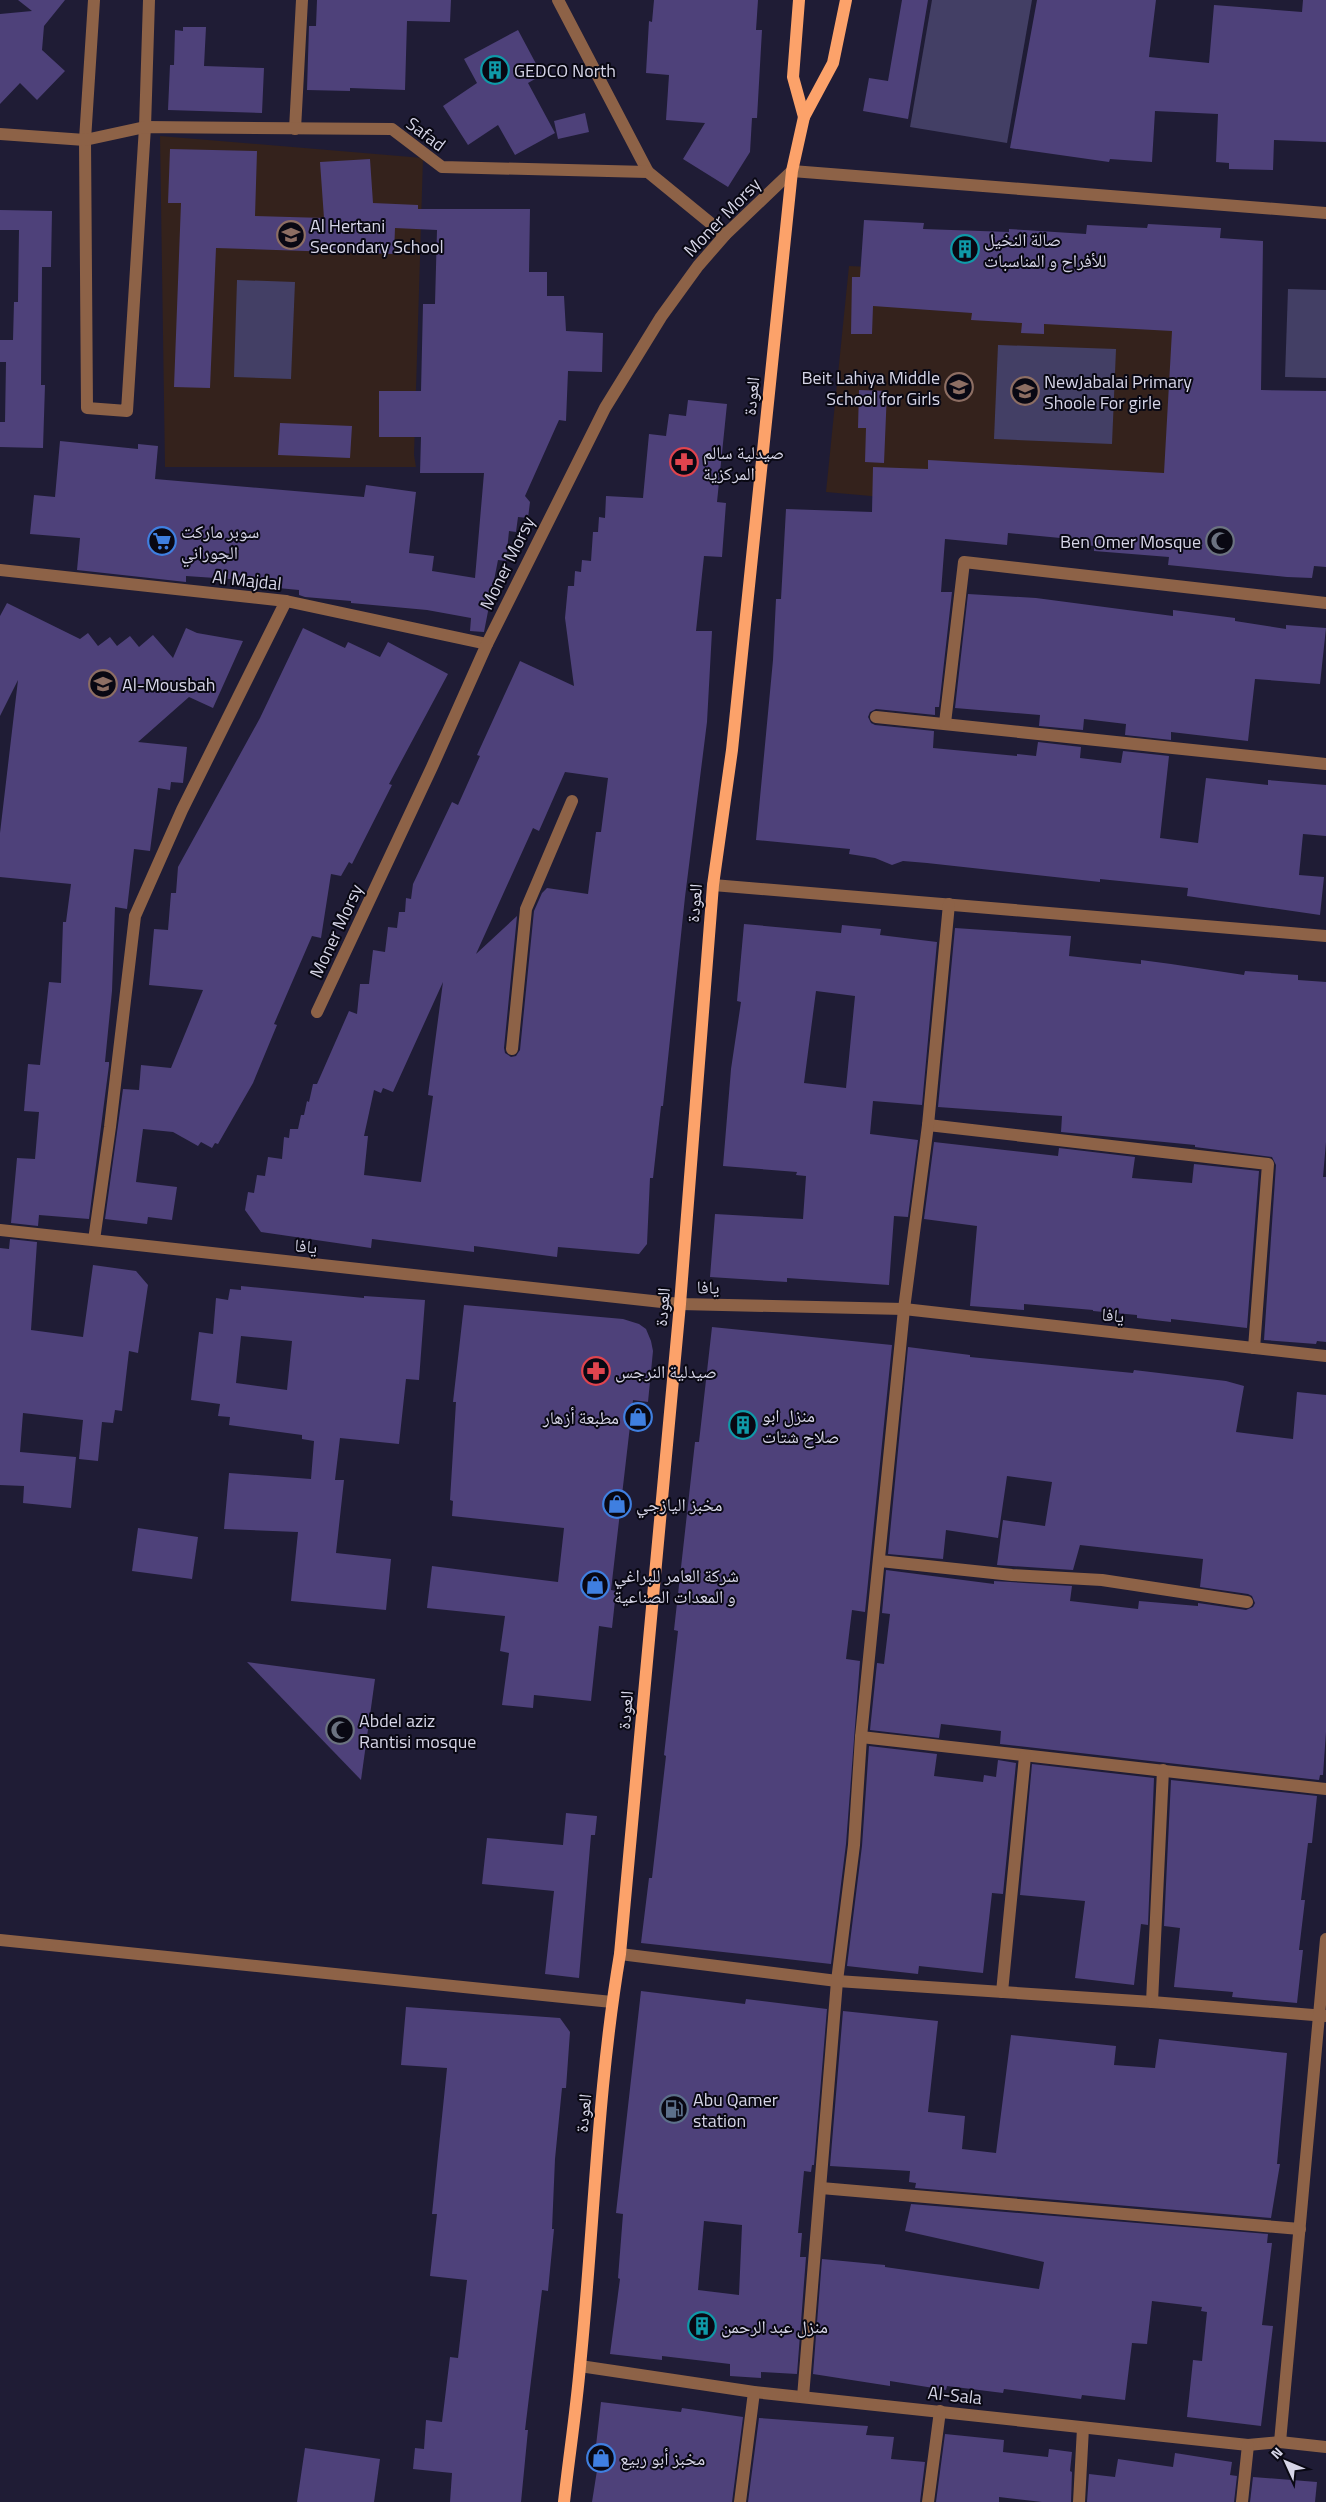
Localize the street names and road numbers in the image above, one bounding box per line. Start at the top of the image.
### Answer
street label: Safad [401,110,451,158]
street label: Moner Morsy [677,171,767,263]
street label: العودة [736,375,766,417]
street label: Moner Morsy [473,511,541,614]
street label: Al Majdal [211,563,283,597]
street label: Moner Morsy [302,879,370,983]
street label: العودة [679,883,709,923]
street label: يافا [293,1231,319,1261]
street label: يافا [696,1273,720,1301]
street label: العودة [647,1287,677,1327]
street label: يافا [1100,1300,1126,1330]
street label: العودة [610,1690,640,1730]
street label: العودة [568,2092,598,2134]
street label: Al-Sala [927,2379,983,2411]

